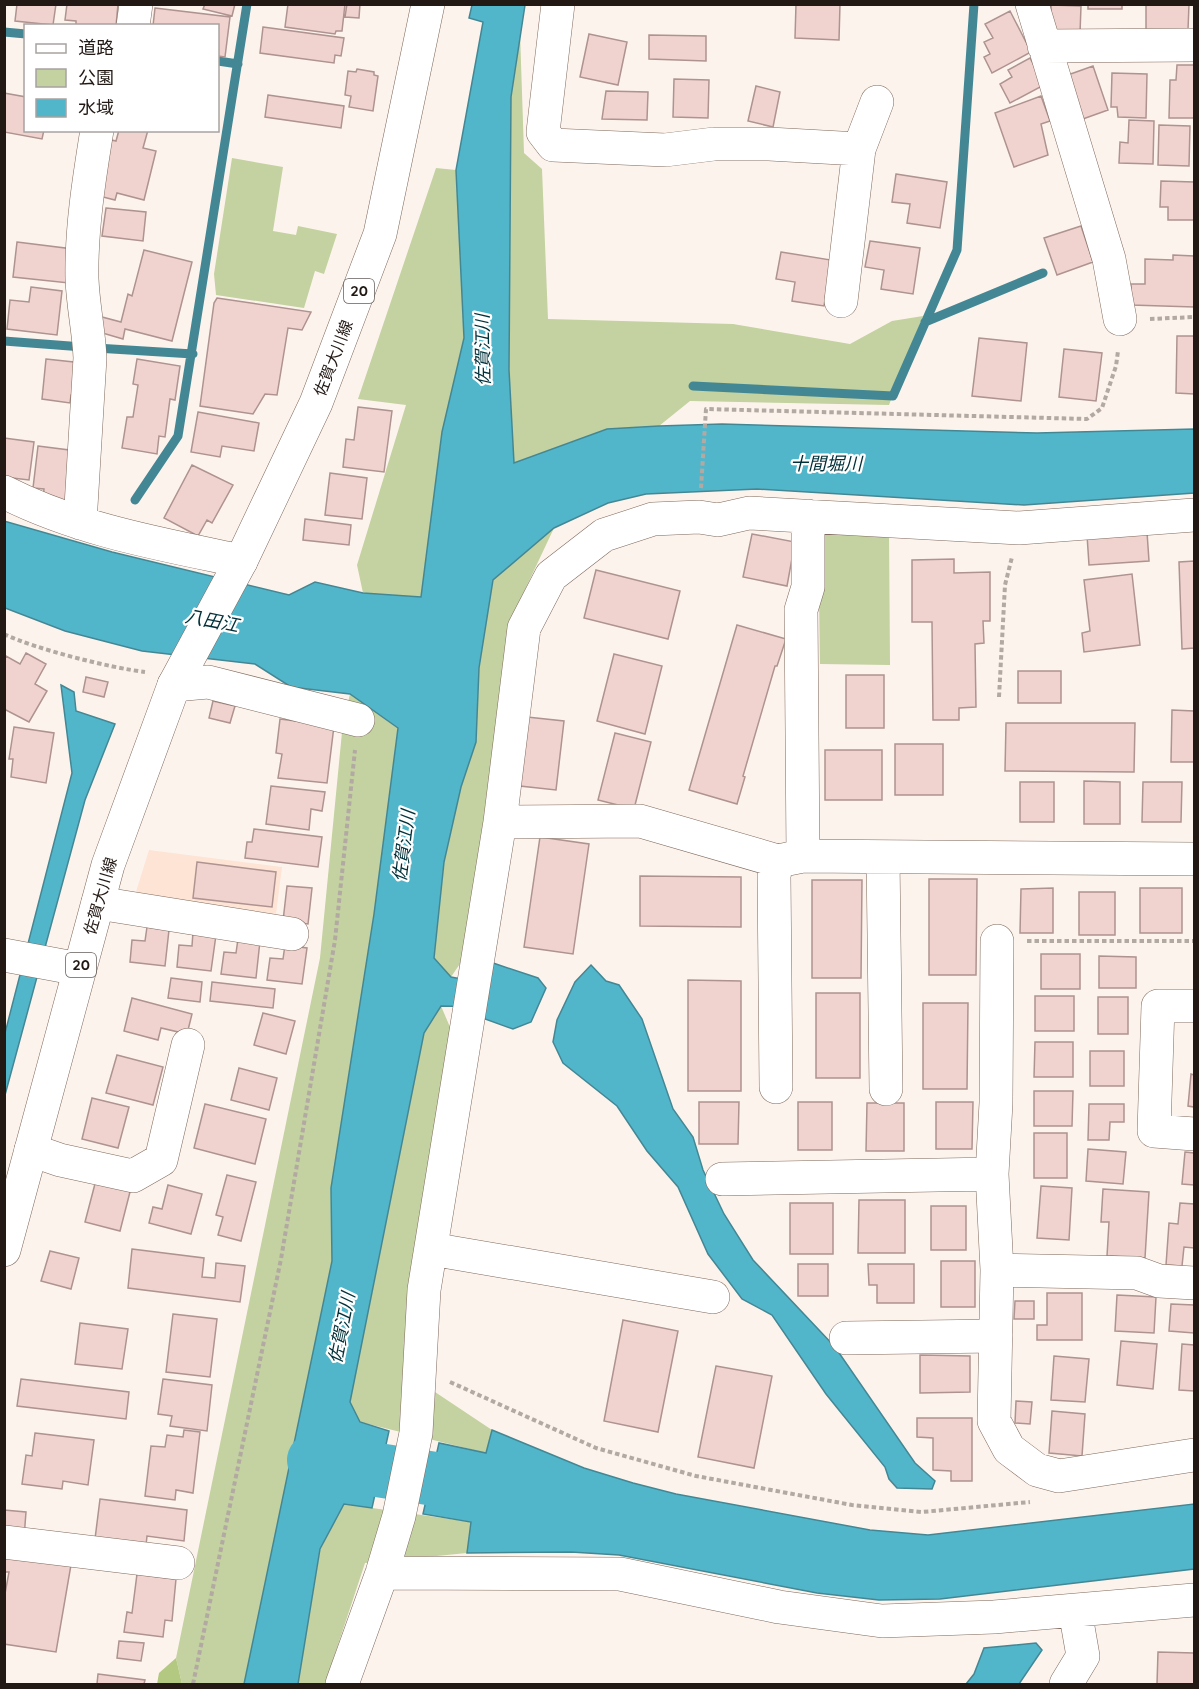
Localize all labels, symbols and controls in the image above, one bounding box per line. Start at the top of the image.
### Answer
legend [24,24,219,132]
text: 道路 [78,36,114,59]
text: 公園 [78,66,114,89]
text: 水域 [78,96,114,119]
road number: 20 [344,279,374,303]
water label: 佐賀江川 [470,312,495,386]
street label: 佐賀大川線 [309,317,357,399]
water label: 十間堀川 [790,452,864,475]
water label: 八田江 [183,604,243,637]
water label: 佐賀江川 [388,807,420,883]
street label: 佐賀大川線 [79,855,121,937]
road number: 20 [66,953,96,977]
water label: 佐賀江川 [323,1288,360,1365]

